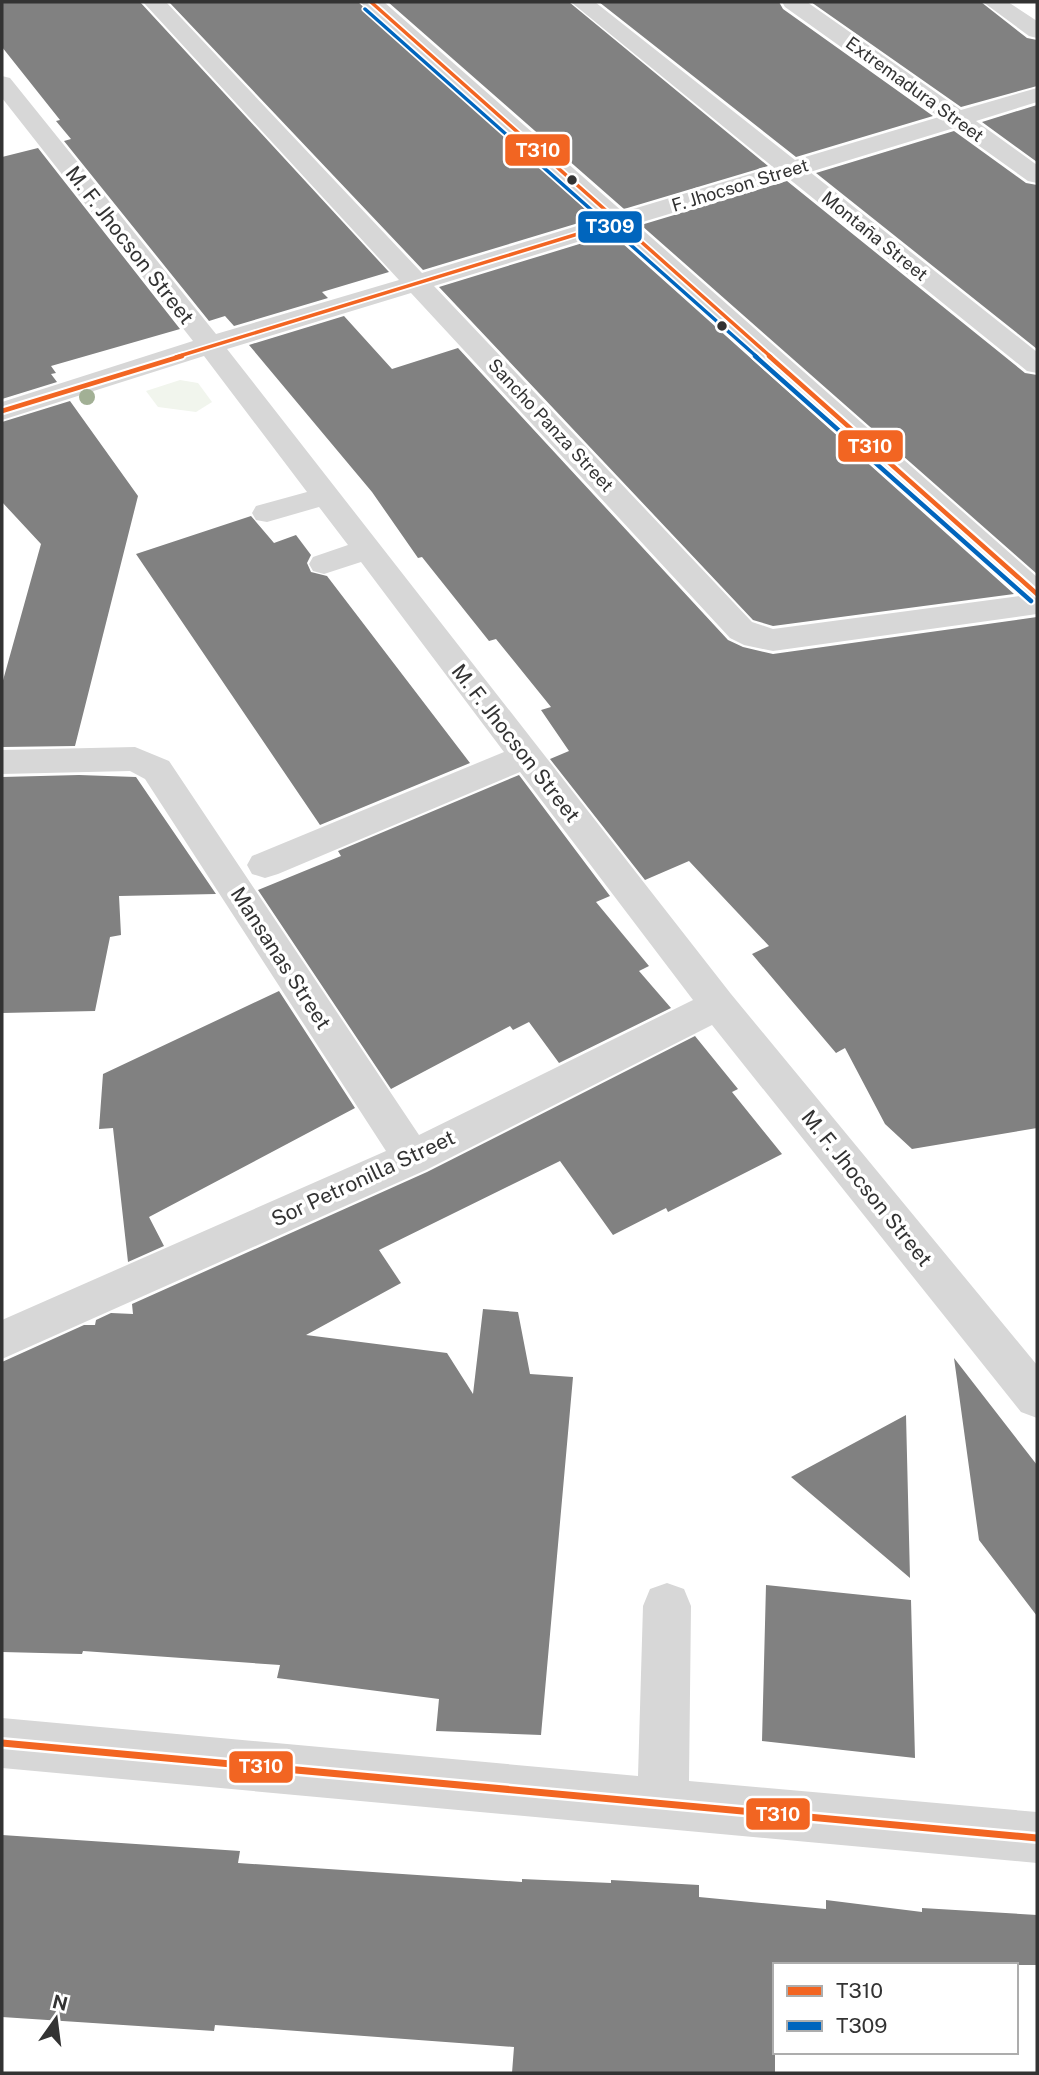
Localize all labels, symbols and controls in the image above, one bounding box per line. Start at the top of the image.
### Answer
street label: Extremadura Street [842,32,988,146]
line badge: T310 [504,133,571,167]
text: T310 [516,139,560,161]
street label: F. Jhocson Street [669,154,811,216]
street label: M. F. Jhocson Street [61,161,199,329]
unlabelled marker [565,173,579,187]
street label: Montaña Street [818,187,932,285]
line badge: T309 [577,210,643,244]
text: T309 [586,215,635,237]
unlabelled marker [715,319,729,333]
street label: Sancho Panza Street [484,354,618,496]
line badge: T310 [837,429,904,463]
text: T310 [848,435,892,457]
street label: M. F. Jhocson Street [447,659,585,827]
street label: Mansanas Street [226,882,336,1034]
street label: M. F. Jhocson Street [796,1105,938,1271]
street label: Sor Petronilla Street [267,1124,459,1232]
line badge: T310 [228,1750,294,1784]
text: T310 [239,1755,283,1777]
line badge: T310 [745,1797,811,1831]
text: T310 [756,1803,800,1825]
legend [773,1963,1018,2054]
text: T310 [836,1978,883,2003]
north arrow [21,1984,91,2054]
text: N [50,1990,70,2015]
text: T309 [836,2013,887,2038]

